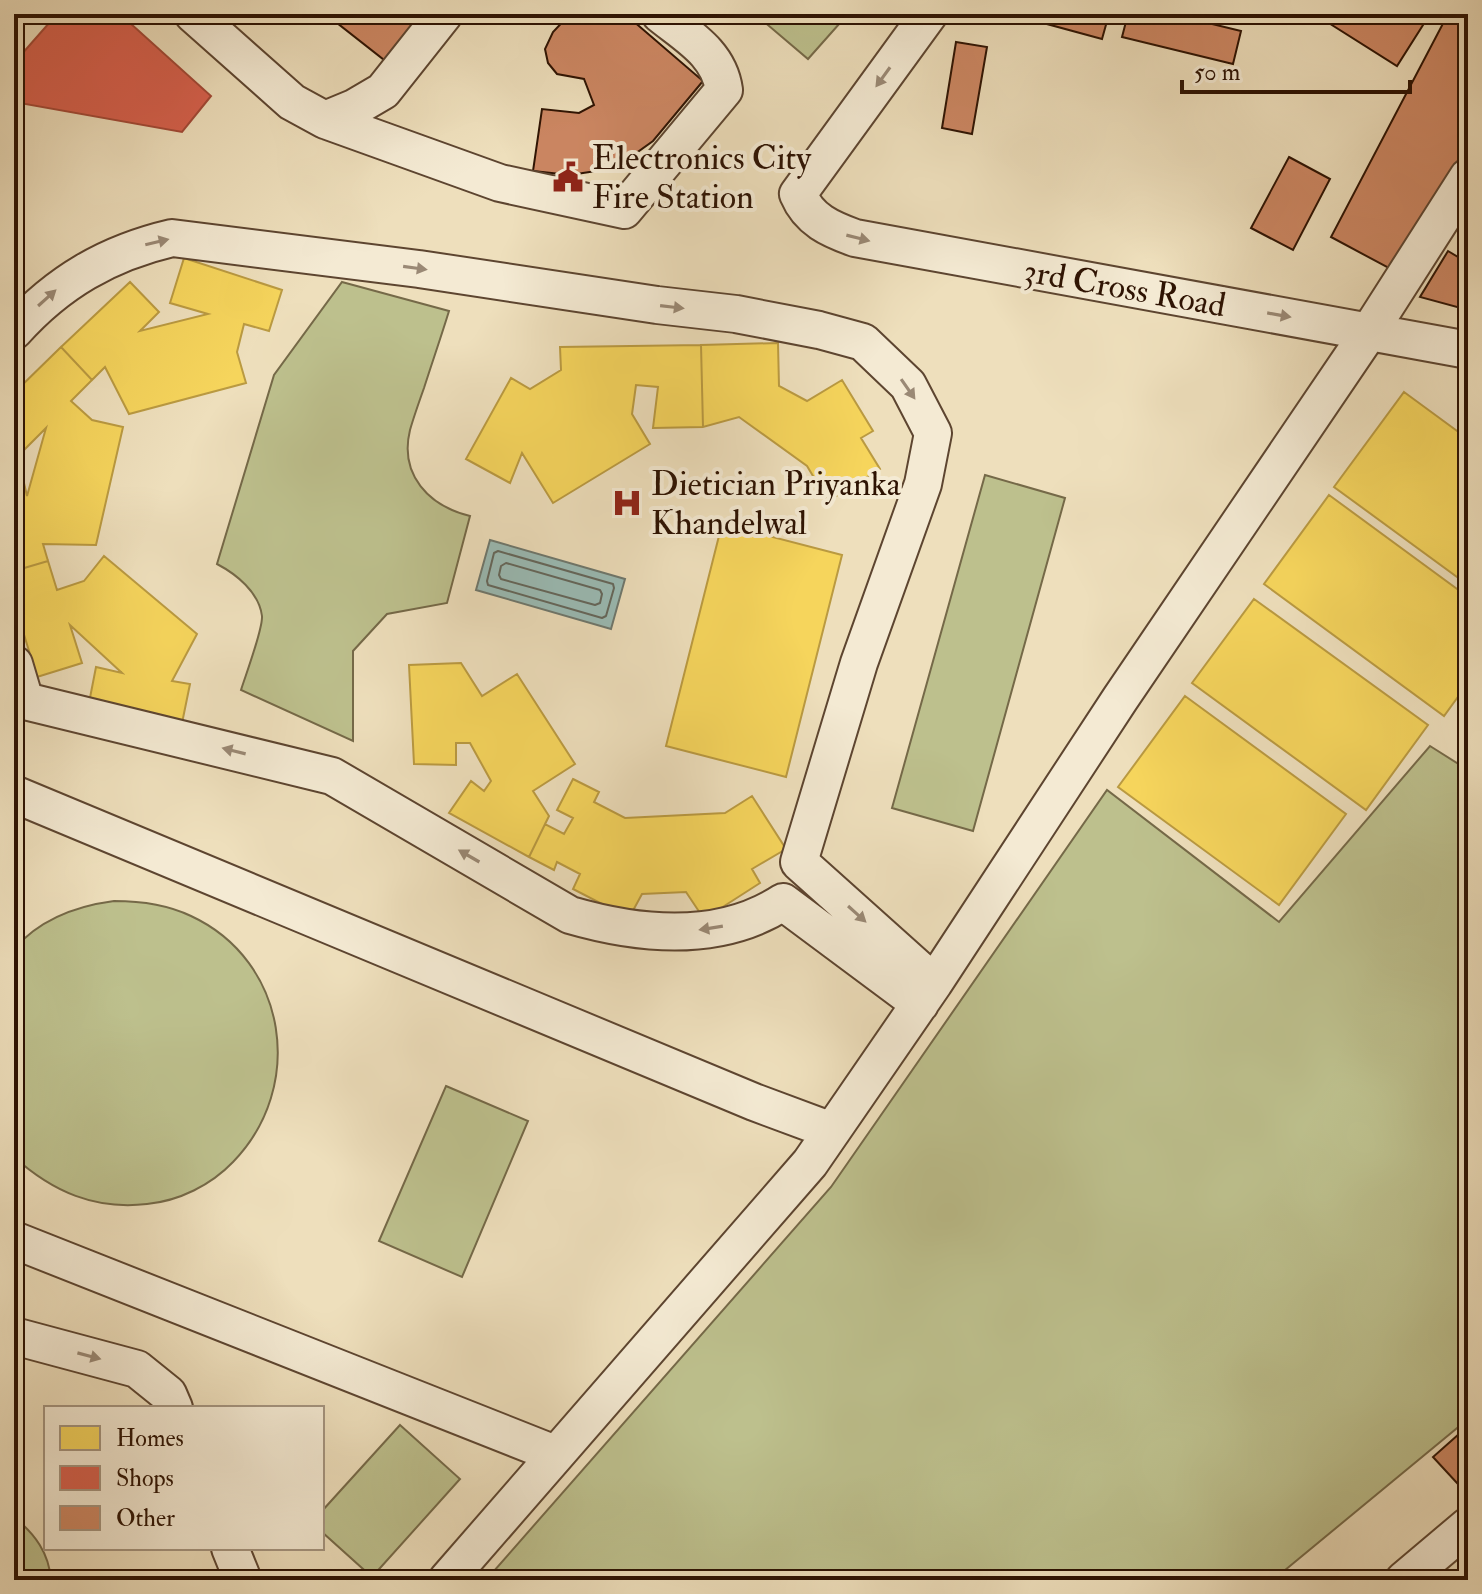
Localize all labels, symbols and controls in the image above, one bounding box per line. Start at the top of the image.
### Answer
scale bar [1182,44,1410,94]
text: 50 m [1194,57,1241,88]
one-way arrow [875,66,891,88]
place label: Electronics City Fire Station [592,137,812,219]
public building icon: Electronics City Fire Station [551,160,585,194]
one-way arrow [846,232,871,244]
one-way arrow [145,235,170,247]
street label: 3rd Cross Road [1020,250,1229,327]
one-way arrow [403,262,428,275]
one-way arrow [37,289,56,307]
one-way arrow [660,300,685,313]
one-way arrow [1267,310,1292,322]
one-way arrow [900,378,915,399]
place label: Dietician Priyanka Khandelwal [651,463,902,545]
hospital icon: Dietician Priyanka Khandelwal [610,486,644,520]
one-way arrow [221,744,246,756]
one-way arrow [458,849,480,863]
one-way arrow [847,904,866,922]
one-way arrow [698,922,723,935]
one-way arrow [77,1351,102,1363]
legend [44,1406,324,1550]
text: Homes [116,1423,184,1454]
text: Shops [116,1463,174,1494]
text: Other [116,1503,175,1534]

